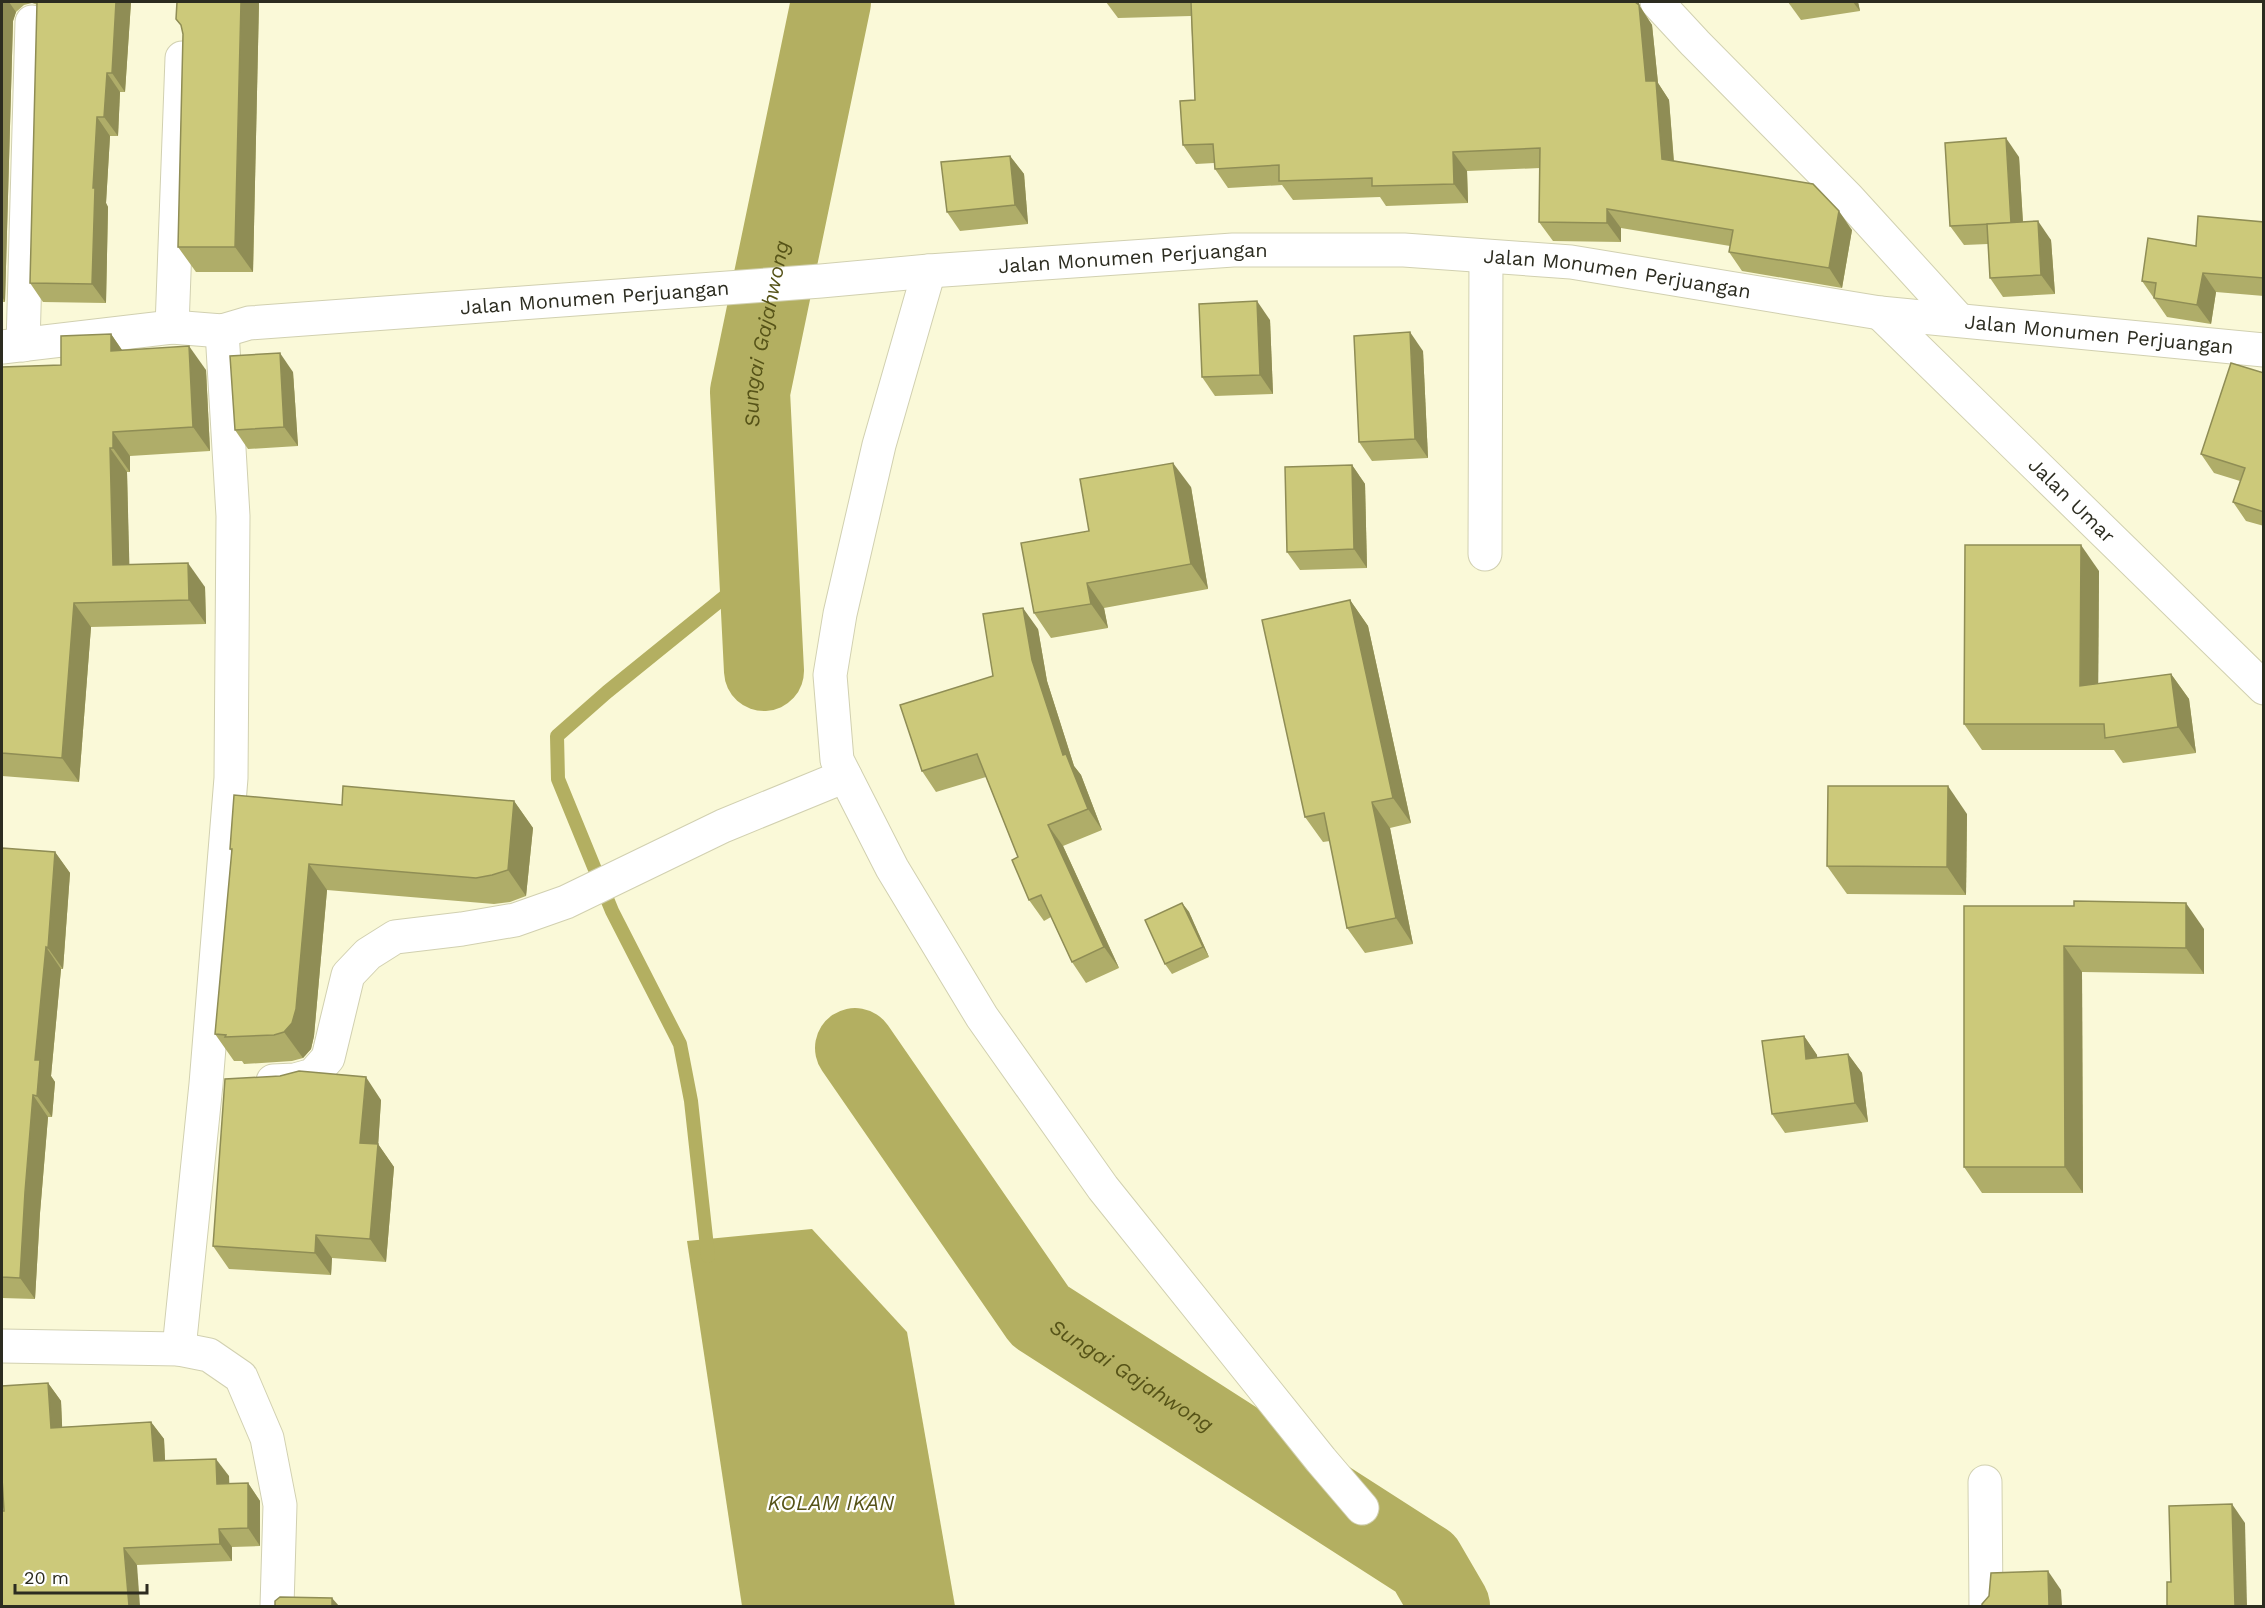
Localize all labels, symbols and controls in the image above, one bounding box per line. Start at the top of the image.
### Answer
water label: Sungai Gajahwong [737,238,794,428]
street label: Jalan Monumen Perjuangan [998,238,1268,278]
street label: Jalan Monumen Perjuangan [1483,244,1753,304]
street label: Jalan Monumen Perjuangan [459,276,730,319]
street label: Jalan Monumen Perjuangan [1964,309,2235,359]
street label: Jalan Umar [2023,453,2120,548]
water label: Sungai Gajahwong [1045,1313,1219,1437]
water label: KOLAM IKAN [768,1490,894,1515]
scale bar [15,1557,147,1595]
text: 20 m [24,1567,69,1588]

